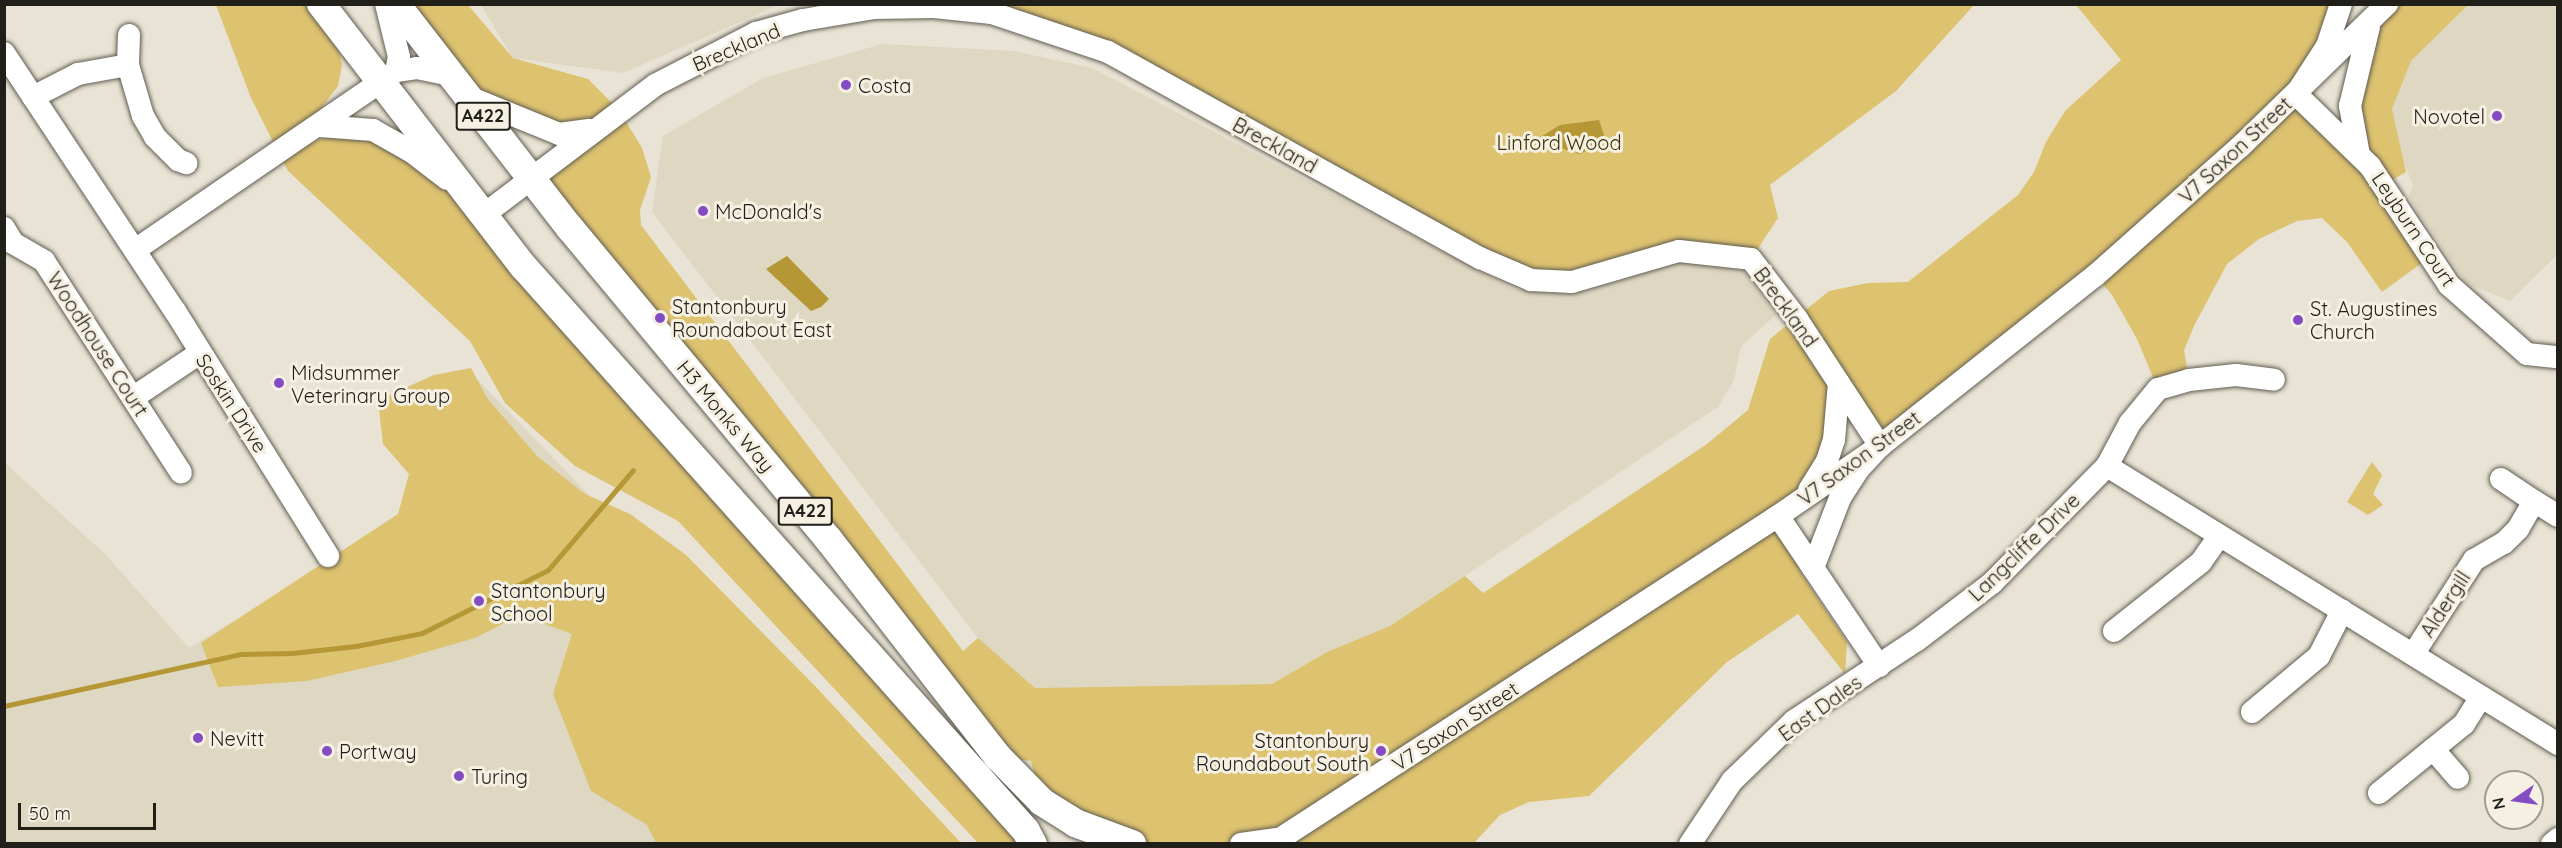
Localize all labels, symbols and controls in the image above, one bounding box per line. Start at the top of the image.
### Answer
street label: Breckland [689,18,783,76]
place label: Costa [858,73,911,97]
marker: Costa [839,78,853,92]
street label: V7 Saxon Street [2174,92,2296,208]
road number: A422 [454,101,512,131]
place label: Novotel [2413,104,2485,128]
marker: Novotel [2490,109,2504,123]
street label: Breckland [1229,112,1321,178]
park label: Linford Wood [1496,130,1622,154]
street label: Leyburn Court [2367,167,2461,291]
place label: McDonald's [715,199,822,223]
marker: McDonald's [696,204,710,218]
street label: Breckland [1749,262,1823,352]
street label: Woodhouse Court [42,267,154,421]
place label: Stantonbury Roundabout East [672,294,832,341]
place label: St. Augustines Church [2310,296,2437,343]
marker: Stantonbury Roundabout East [653,311,667,325]
marker: St. Augustines Church [2291,313,2305,327]
street label: Soskin Drive [191,349,273,457]
street label: H3 Monks Way [672,355,780,477]
place label: Midsummer Veterinary Group [291,360,450,407]
marker: Midsummer Veterinary Group [272,376,286,390]
street label: V7 Saxon Street [1793,406,1925,510]
street label: Langcliffe Drive [1964,488,2084,606]
road number: A422 [776,496,834,526]
street label: Aldergill [2415,566,2475,642]
place label: Stantonbury School [491,578,606,625]
marker: Stantonbury School [472,594,486,608]
street label: East Dales [1774,670,1866,746]
street label: V7 Saxon Street [1387,676,1523,776]
place label: Nevitt [210,726,264,750]
place label: Stantonbury Roundabout South [1196,728,1369,775]
marker: Nevitt [191,731,205,745]
place label: Portway [339,739,417,763]
marker: Portway [320,744,334,758]
marker: Stantonbury Roundabout South [1374,744,1388,758]
place label: Turing [471,764,528,788]
marker: Turing [452,769,466,783]
north arrow [2484,770,2544,830]
scale bar [21,791,159,829]
text: N [2487,796,2509,812]
text: 50 m [29,802,71,825]

